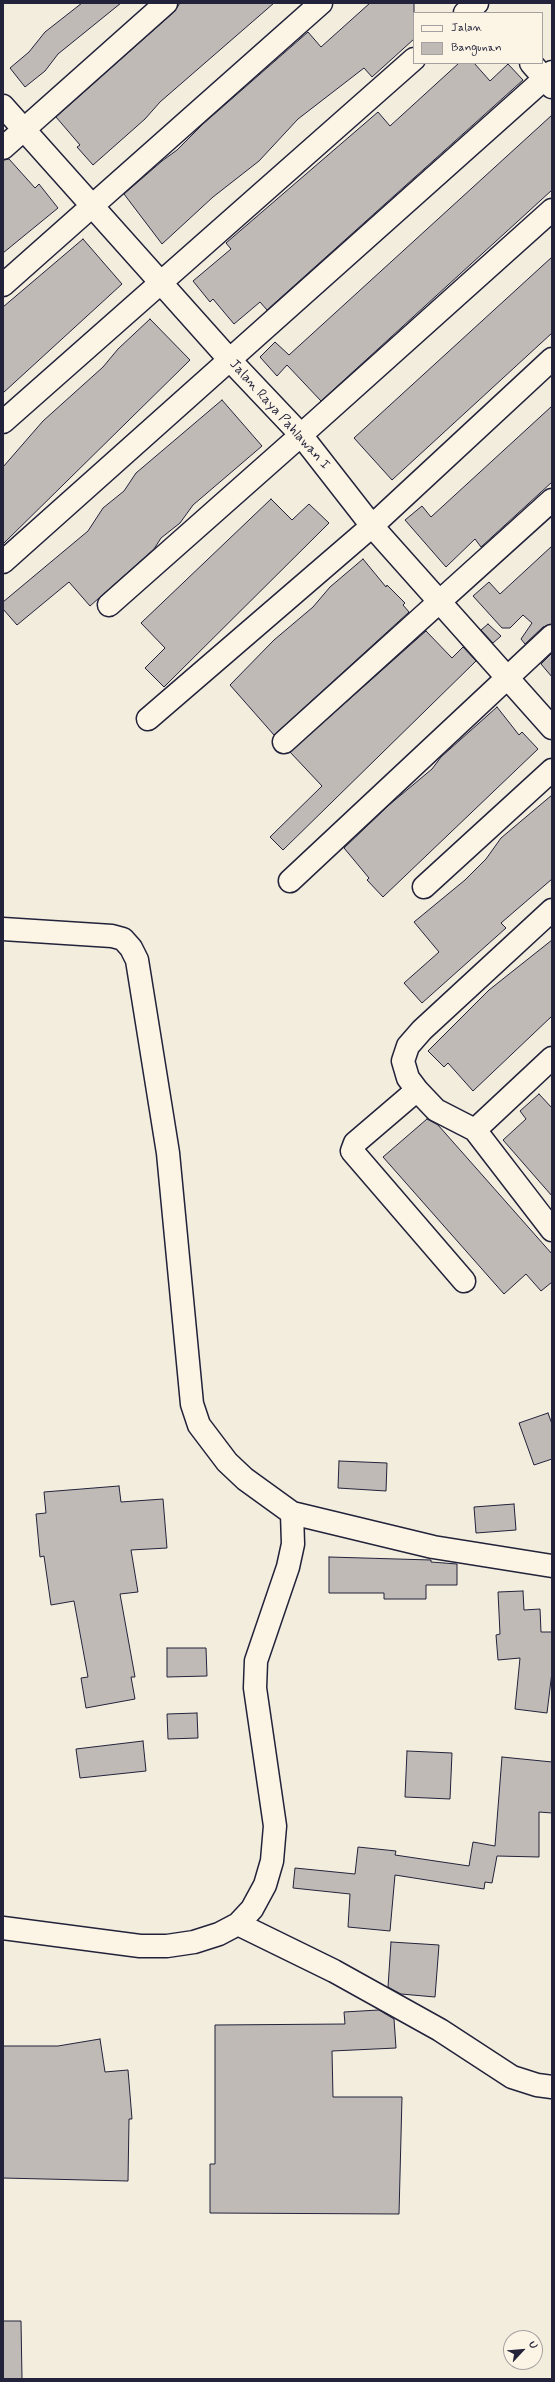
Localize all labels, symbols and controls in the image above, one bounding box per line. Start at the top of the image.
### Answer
legend [413,12,543,64]
text: Jalan [451,20,482,36]
text: Bangunan [451,40,502,56]
street label: Jalan Raya Pahlawan I [225,356,333,474]
north arrow [503,2330,543,2370]
text: U [525,2339,541,2351]

